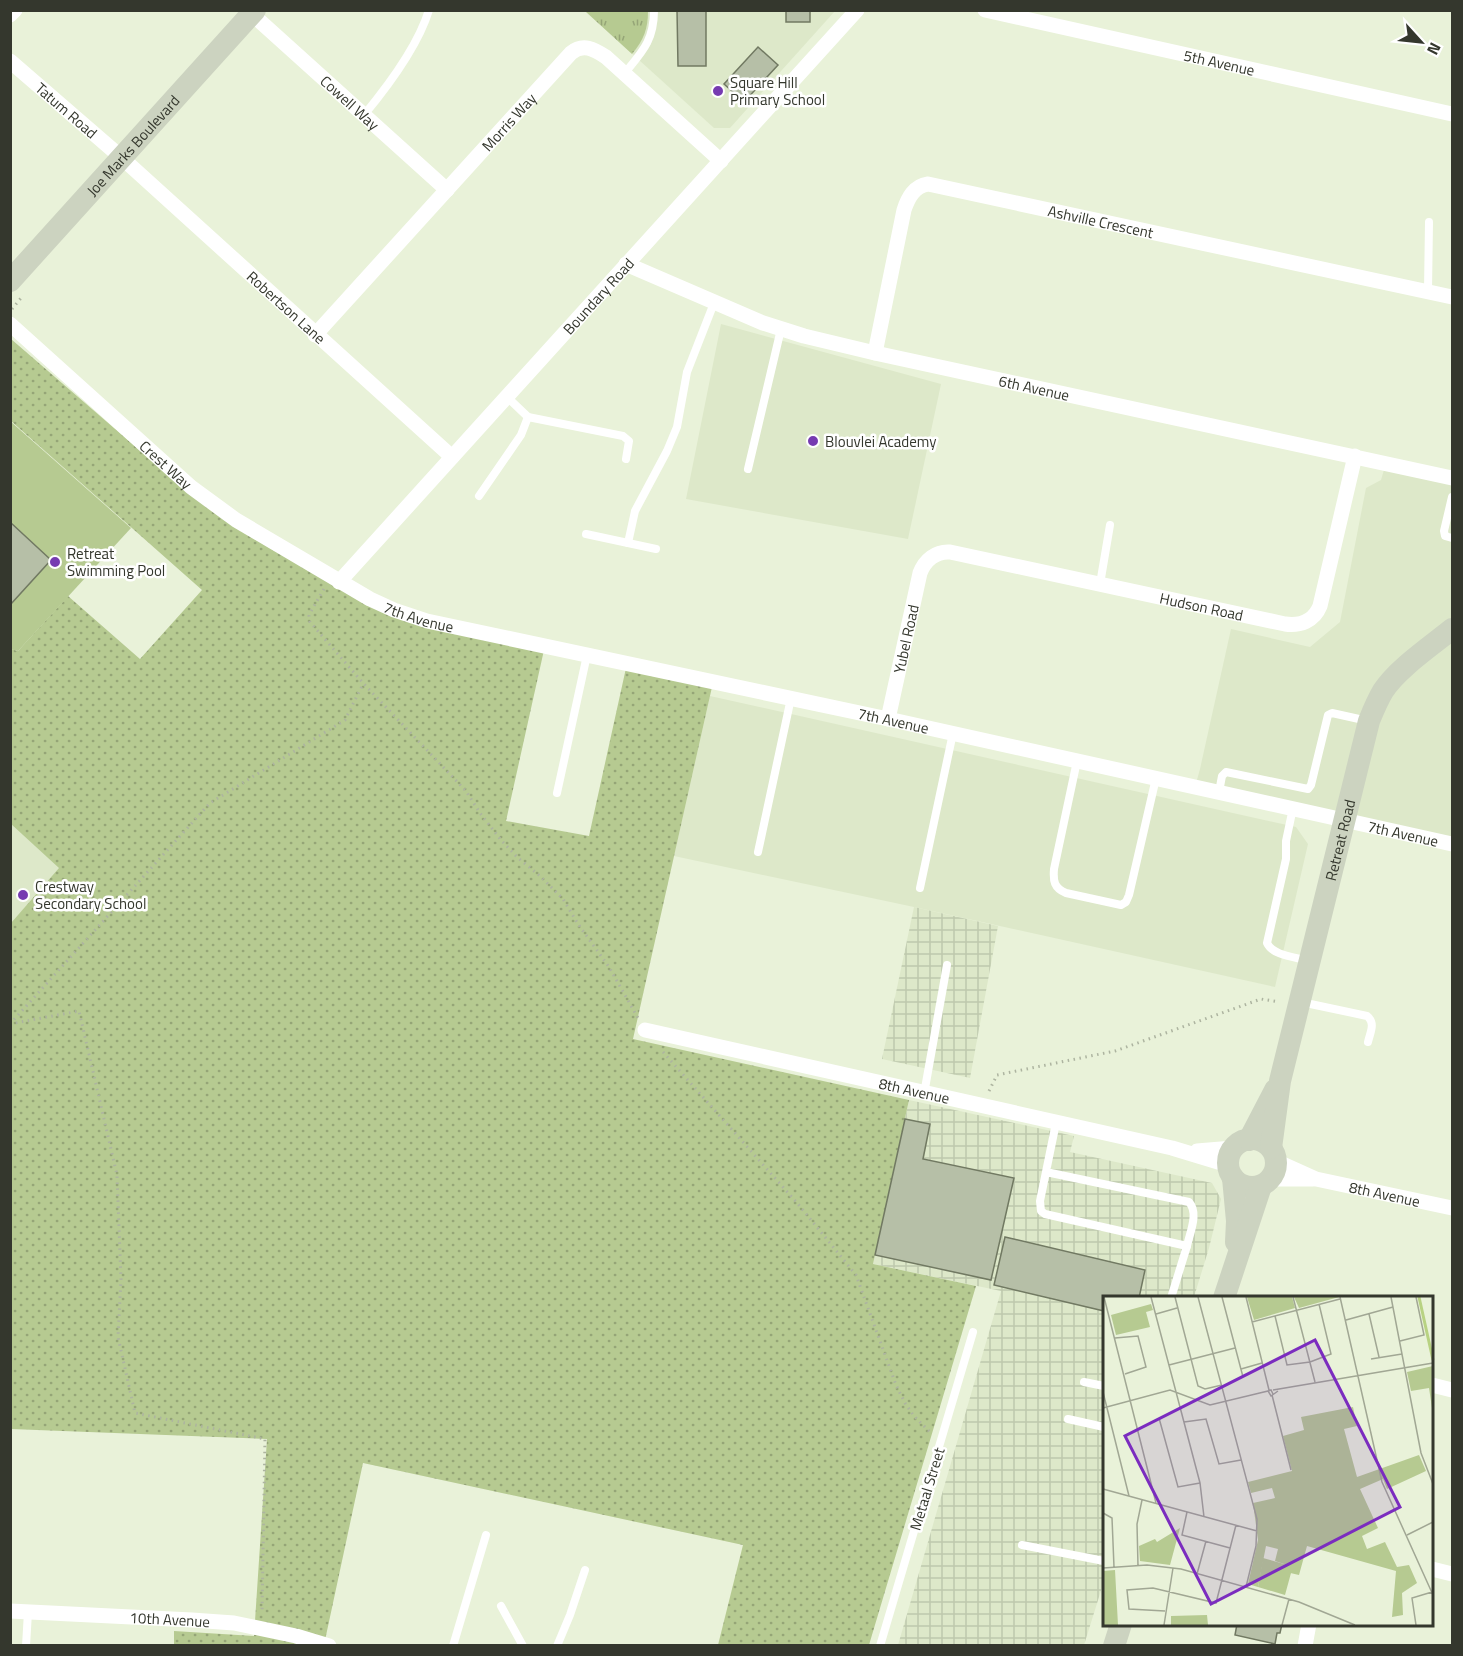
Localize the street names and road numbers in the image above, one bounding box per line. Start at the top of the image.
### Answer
street label: 5th Avenue [1182,43,1257,81]
street label: Cowell Way [315,70,385,135]
street label: Tatum Road [31,77,103,144]
street label: Morris Way [476,87,541,156]
street label: Joe Marks Boulevard [81,89,185,201]
street label: Ashville Crescent [1046,199,1156,244]
street label: Boundary Road [557,252,639,340]
street label: Robertson Lane [242,265,331,349]
street label: 6th Avenue [997,369,1072,406]
street label: Crest Way [135,435,198,495]
street label: Hudson Road [1158,586,1245,626]
street label: 7th Avenue [380,595,456,638]
street label: Yubel Road [887,602,924,675]
street label: 7th Avenue [856,701,931,739]
street label: Retreat Road [1318,797,1361,883]
street label: 7th Avenue [1365,814,1441,852]
street label: 8th Avenue [877,1071,952,1109]
street label: 8th Avenue [1347,1175,1422,1212]
street label: Metaal Street [903,1444,951,1533]
street label: 10th Avenue [129,1605,211,1633]

